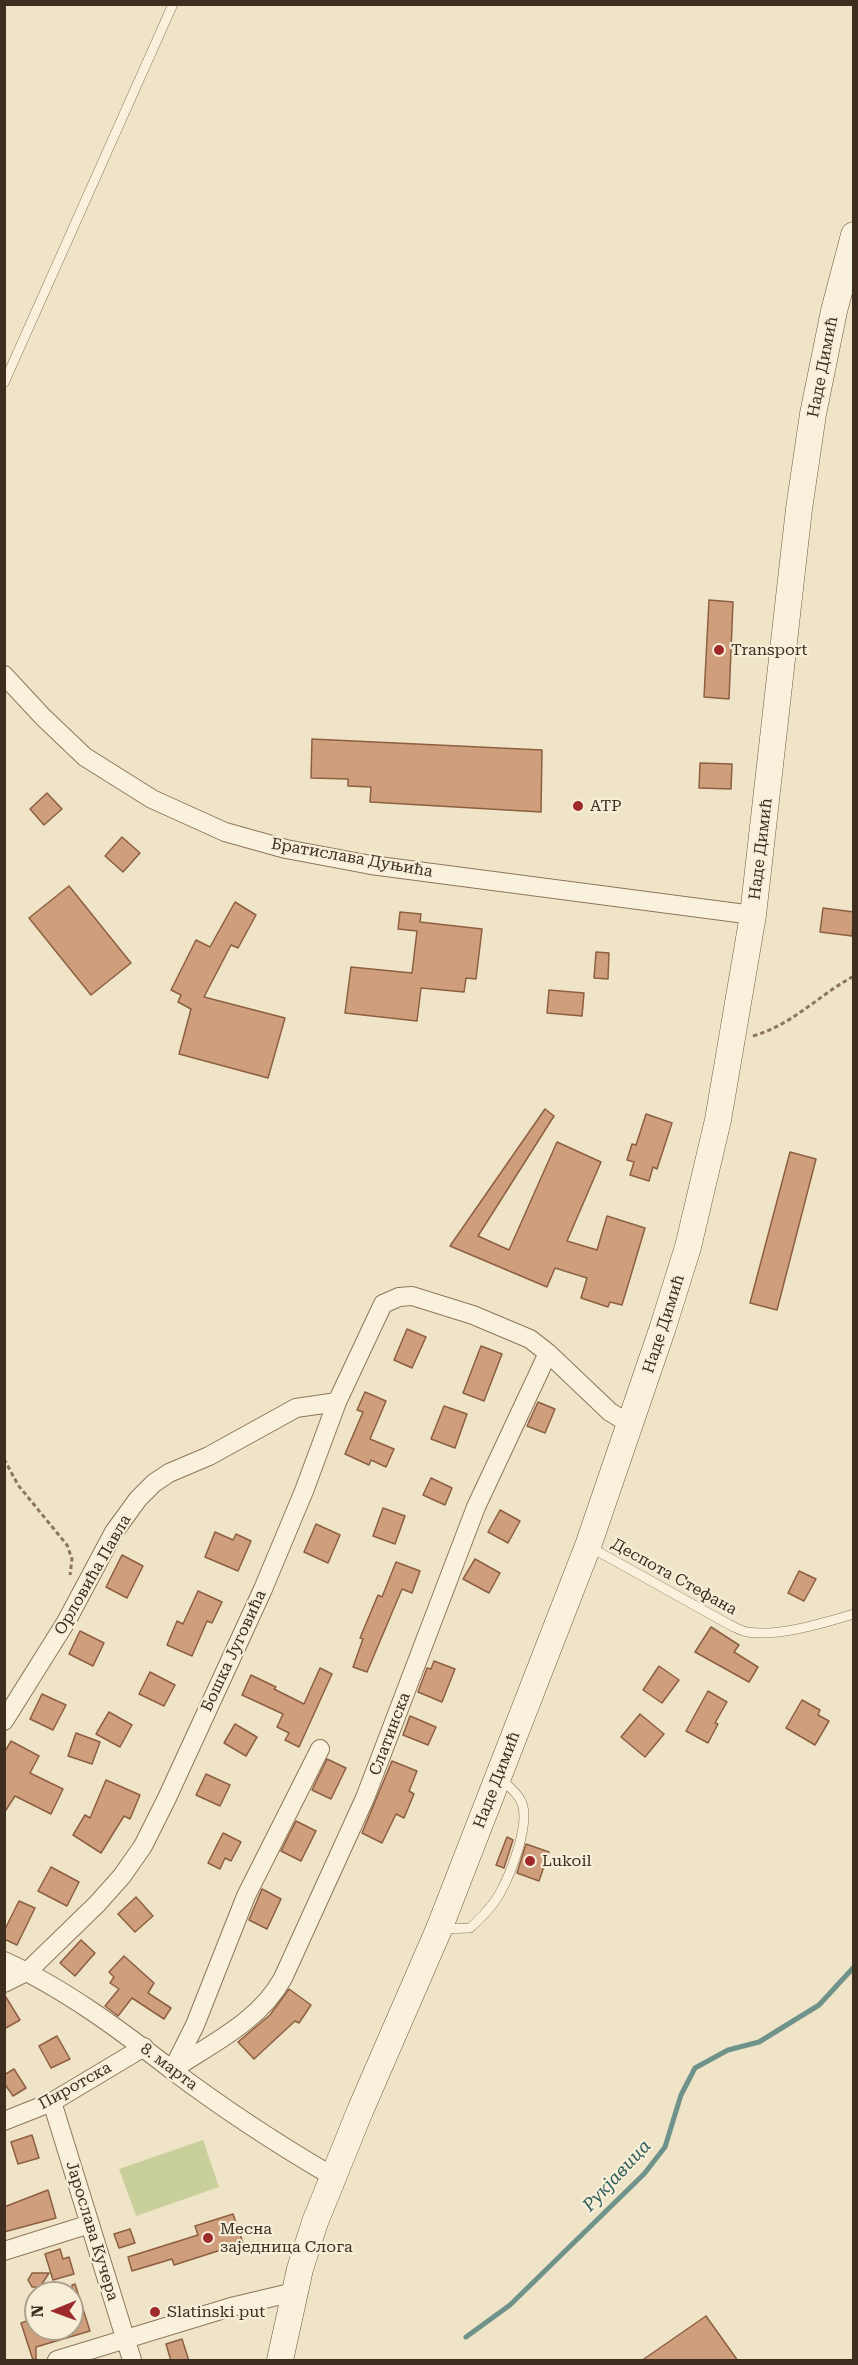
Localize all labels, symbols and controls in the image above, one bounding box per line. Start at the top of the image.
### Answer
street label: Наде Димић [804,315,842,419]
place label: Transport [731,640,808,660]
marker: Transport [712,643,726,657]
place label: ATP [590,796,622,816]
street label: Наде Димић [745,797,777,901]
marker: ATP [571,799,585,813]
street label: Братислава Дуњића [270,834,434,882]
street label: Наде Димић [639,1272,689,1376]
street label: Орловића Павла [51,1511,135,1639]
street label: Деспота Стефана [608,1535,740,1619]
street label: Бошка Југовића [197,1587,271,1715]
street label: Слатинска [365,1690,415,1778]
street label: Наде Димић [470,1729,524,1831]
place label: Lukoil [542,1851,591,1871]
marker: Lukoil [523,1854,537,1868]
street label: 8. марта [137,2039,201,2095]
street label: Пиротска [35,2058,115,2114]
water label: Рукјавица [578,2136,656,2216]
street label: Јарослава Кучера [62,2159,122,2303]
place label: Месна заједница Слога [220,2219,353,2257]
marker: Месна заједница Слога [201,2231,215,2245]
north arrow [24,2281,84,2341]
place label: Slatinski put [167,2302,265,2322]
text: N [28,2305,47,2318]
marker: Slatinski put [148,2305,162,2319]

